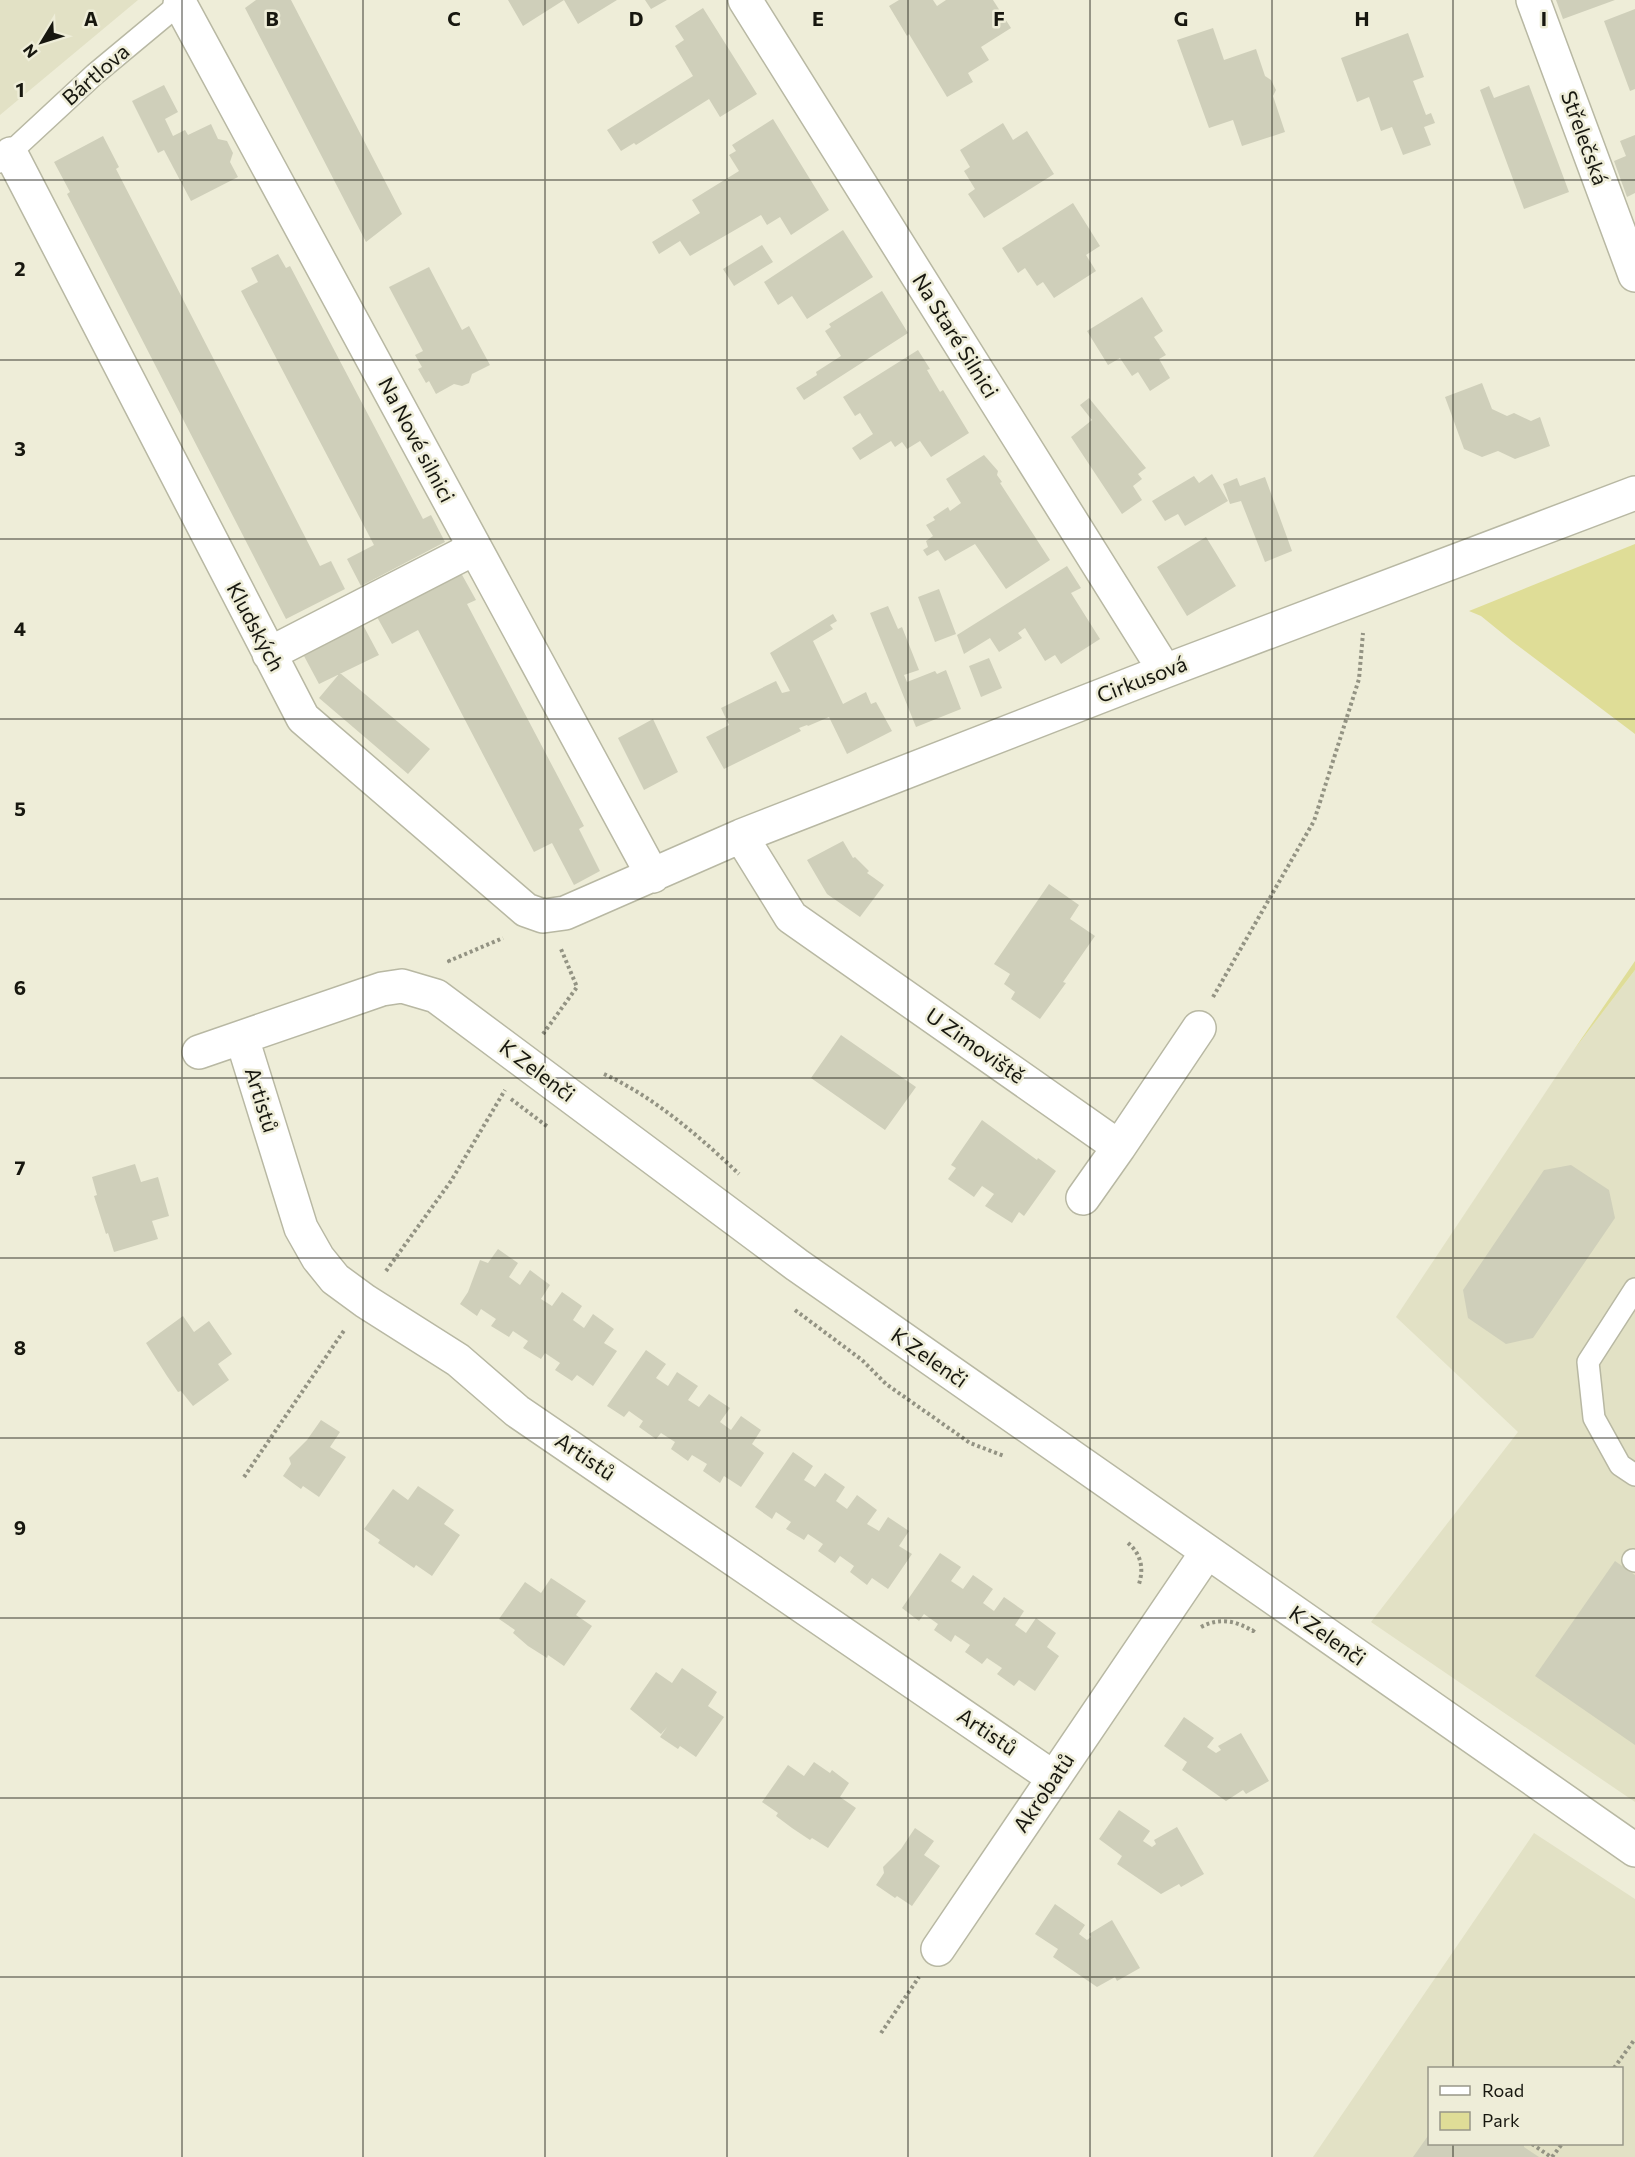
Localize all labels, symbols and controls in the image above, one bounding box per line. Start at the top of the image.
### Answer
text: A [84,6,98,30]
text: B [265,6,279,30]
text: C [447,6,461,30]
text: D [629,6,643,30]
text: E [812,6,824,30]
text: F [993,6,1005,30]
text: G [1174,6,1188,30]
text: H [1355,6,1370,30]
text: I [1541,6,1547,30]
north arrow [12,12,72,72]
street label: Bártlova [56,38,134,110]
text: N [19,41,41,62]
text: 1 [15,77,25,101]
street label: Střelečská [1557,87,1614,188]
text: 2 [14,256,26,280]
street label: Na Staré Silnici [908,268,1004,402]
street label: Na Nové silnici [374,373,461,506]
text: 3 [14,436,26,460]
street label: Kludských [222,578,290,675]
text: 4 [14,616,26,640]
street label: Cirkusová [1093,650,1190,707]
text: 5 [14,796,26,820]
text: 6 [14,975,26,999]
street label: U Zimoviště [922,1002,1030,1088]
street label: K Zelenči [495,1033,580,1106]
street label: Artistů [241,1064,284,1135]
text: 7 [15,1155,26,1179]
street label: K Zelenči [887,1321,973,1392]
text: 8 [14,1335,26,1359]
street label: Artistů [551,1427,620,1485]
text: 9 [14,1515,26,1539]
street label: K Zelenči [1285,1599,1371,1670]
street label: Artistů [953,1702,1022,1760]
street label: Akrobatů [1007,1748,1078,1837]
legend [1428,2067,1623,2145]
text: Road [1482,2079,1524,2101]
text: Park [1482,2109,1520,2131]

